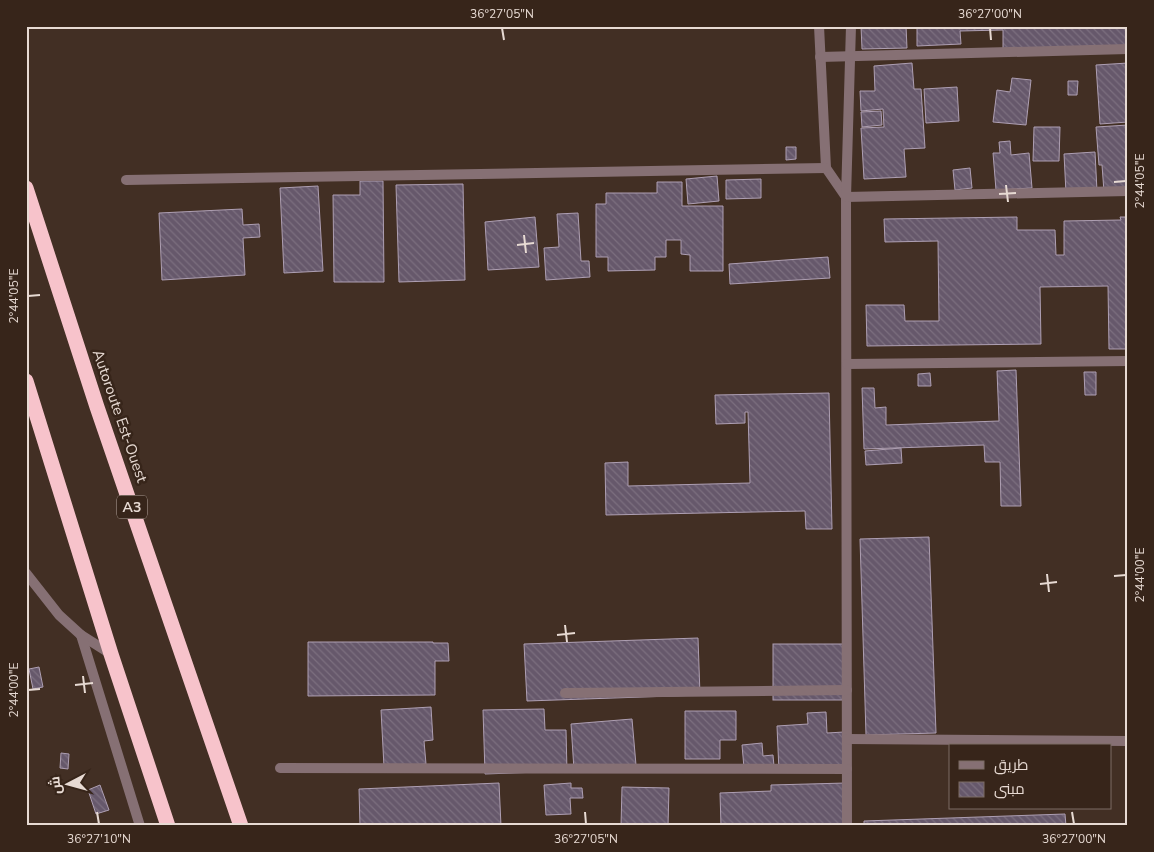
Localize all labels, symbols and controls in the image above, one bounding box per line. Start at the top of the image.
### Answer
text: 36°27'05"N [470,6,534,22]
text: 36°27'00"N [958,6,1022,22]
text: 2°44'05"E [1132,154,1148,208]
text: 2°44'05"E [6,269,22,323]
street label: Autoroute Est-Ouest [88,347,152,486]
road number: A3 [117,496,147,518]
text: 2°44'00"E [1132,548,1148,602]
text: 2°44'00"E [6,663,22,717]
legend [949,744,1112,810]
text: طريق [994,755,1028,775]
north arrow [42,760,92,810]
text: ش [45,775,66,795]
text: مبنى [994,779,1025,799]
text: 36°27'10"N [67,831,131,847]
text: 36°27'05"N [554,831,618,847]
text: 36°27'00"N [1042,831,1106,847]

